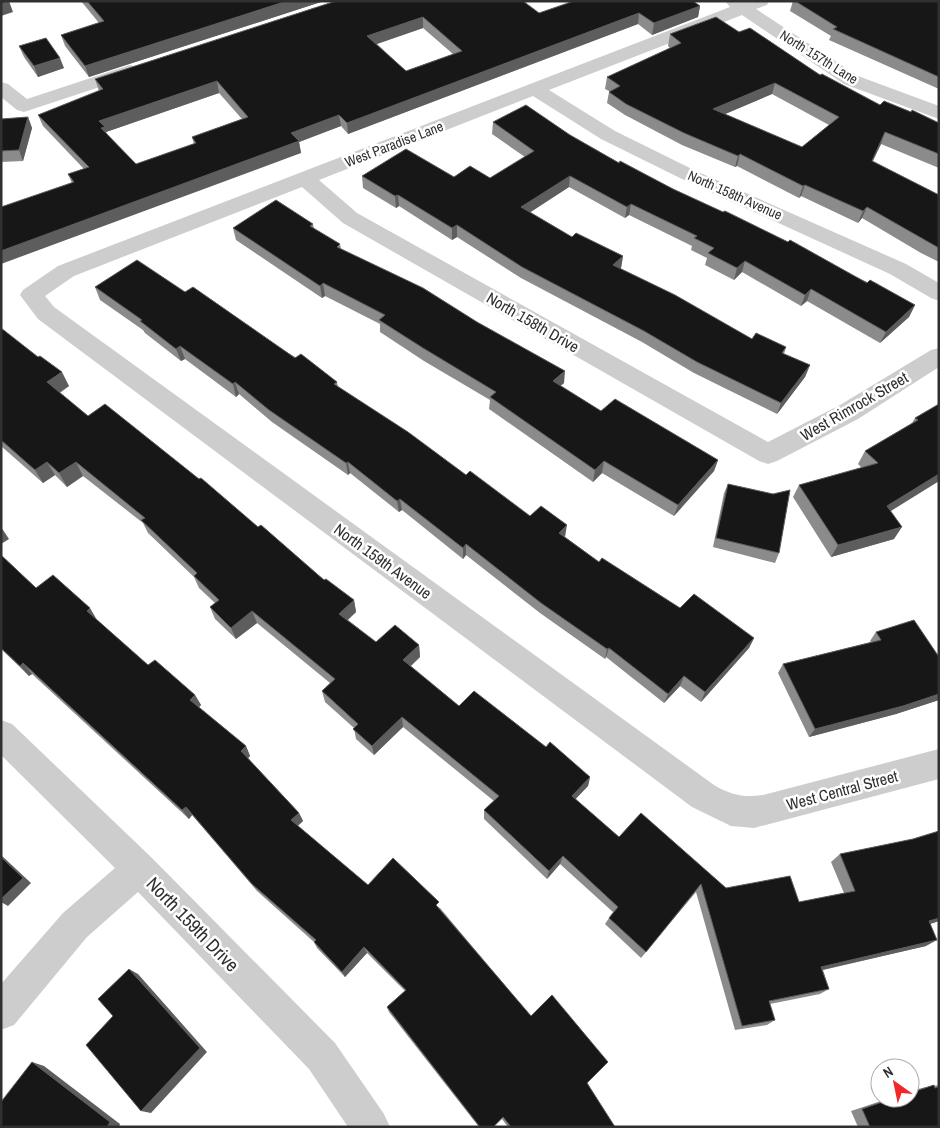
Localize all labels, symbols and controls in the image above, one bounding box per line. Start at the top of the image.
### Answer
street label: North 157th Lane [777,26,861,88]
street label: West Paradise Lane [342,117,446,171]
street label: North 158th Avenue [685,166,785,224]
street label: North 158th Drive [483,287,583,357]
street label: West Rimrock Street [796,366,912,446]
street label: North 159th Avenue [330,518,436,604]
street label: West Central Street [784,764,900,815]
street label: North 159th Drive [141,871,245,977]
north arrow [870,1058,920,1108]
text: N [880,1062,896,1082]

